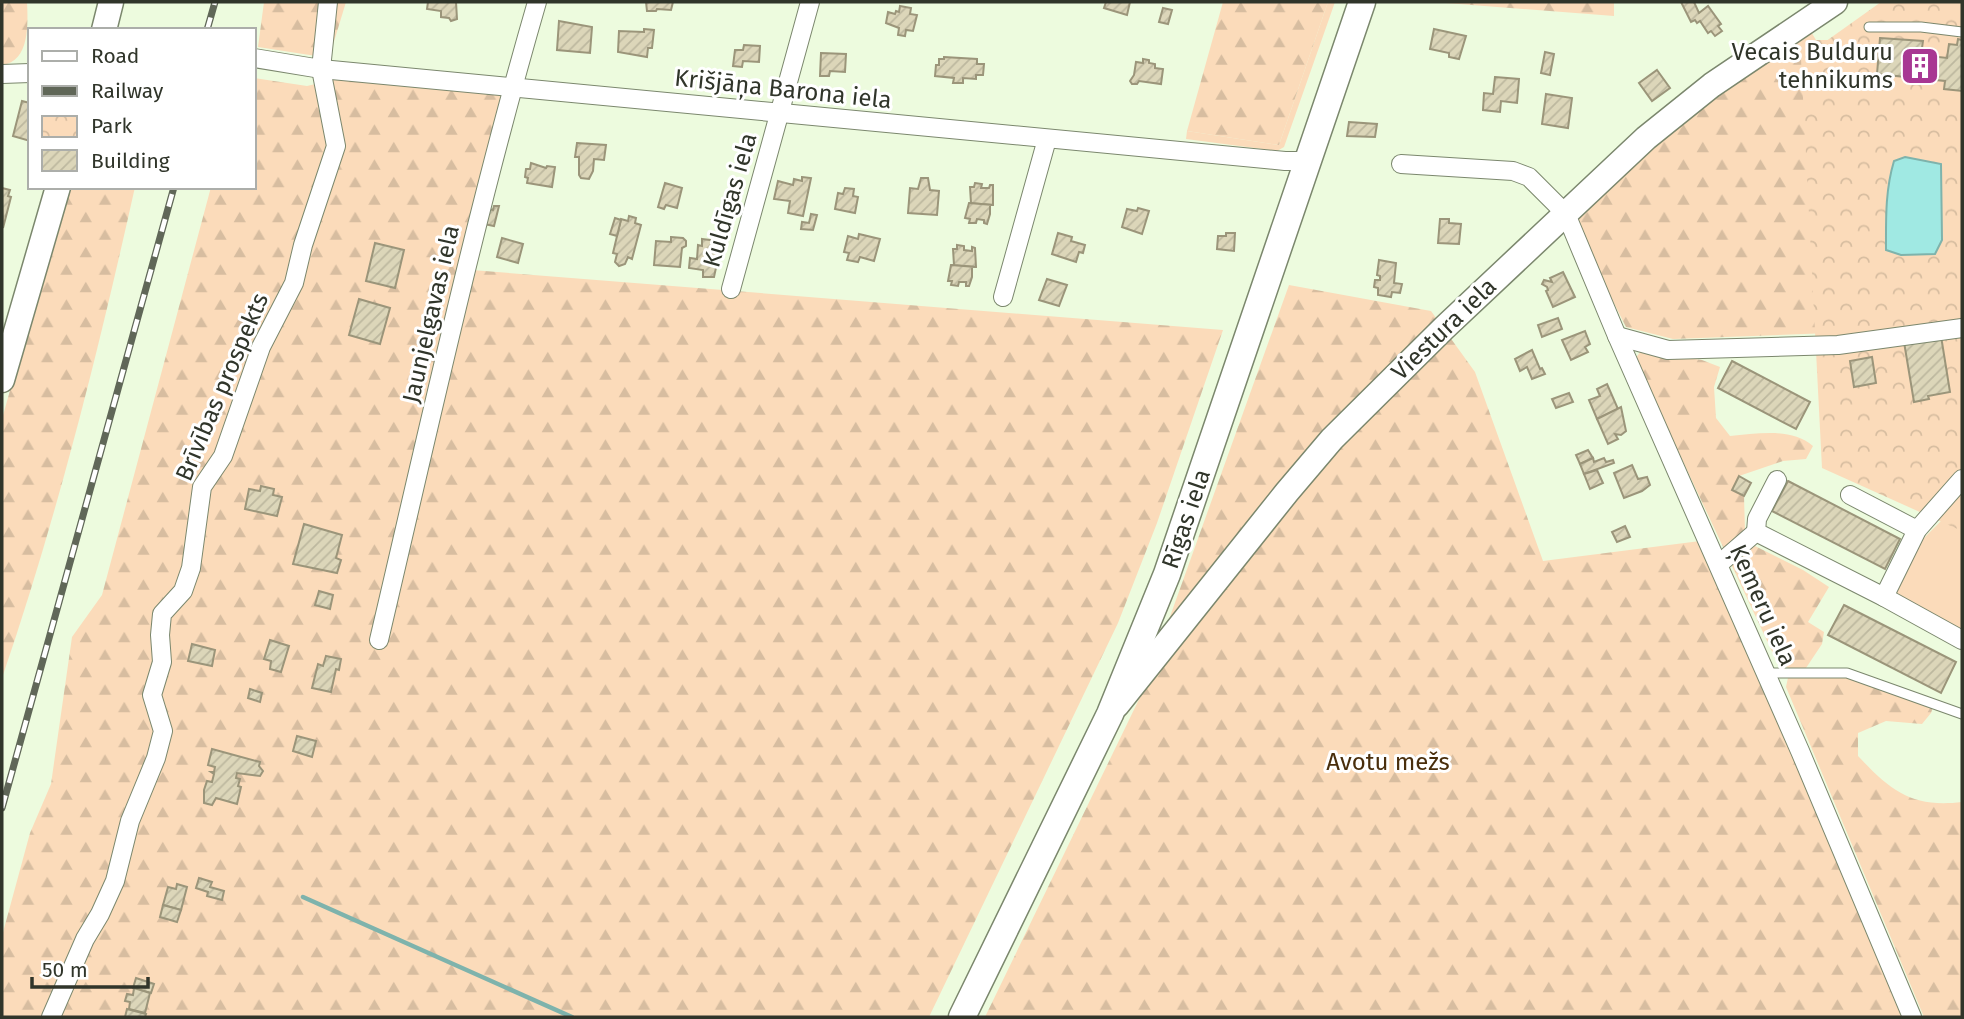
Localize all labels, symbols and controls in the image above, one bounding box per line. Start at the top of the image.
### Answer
legend [28,28,256,189]
place label: Vecais Bulduru tehnikums [1732,38,1893,94]
text: Road [91,43,139,69]
building icon: Vecais Bulduru tehnikums [1899,45,1941,87]
street label: Krišjāņa Barona iela [673,64,893,116]
text: Railway [91,78,164,104]
text: Park [91,113,133,139]
street label: Kuldīgas iela [697,130,763,270]
text: Building [91,148,170,174]
street label: Jaunjelgavas iela [397,222,465,406]
street label: Viestura iela [1386,272,1502,386]
street label: Brīvības prospekts [170,289,274,485]
street label: Rīgas iela [1156,466,1216,572]
street label: Ķemeru iela [1722,540,1802,671]
park label: Avotu mežs [1326,748,1450,776]
scale bar [32,946,147,990]
text: 50 m [42,957,88,983]

